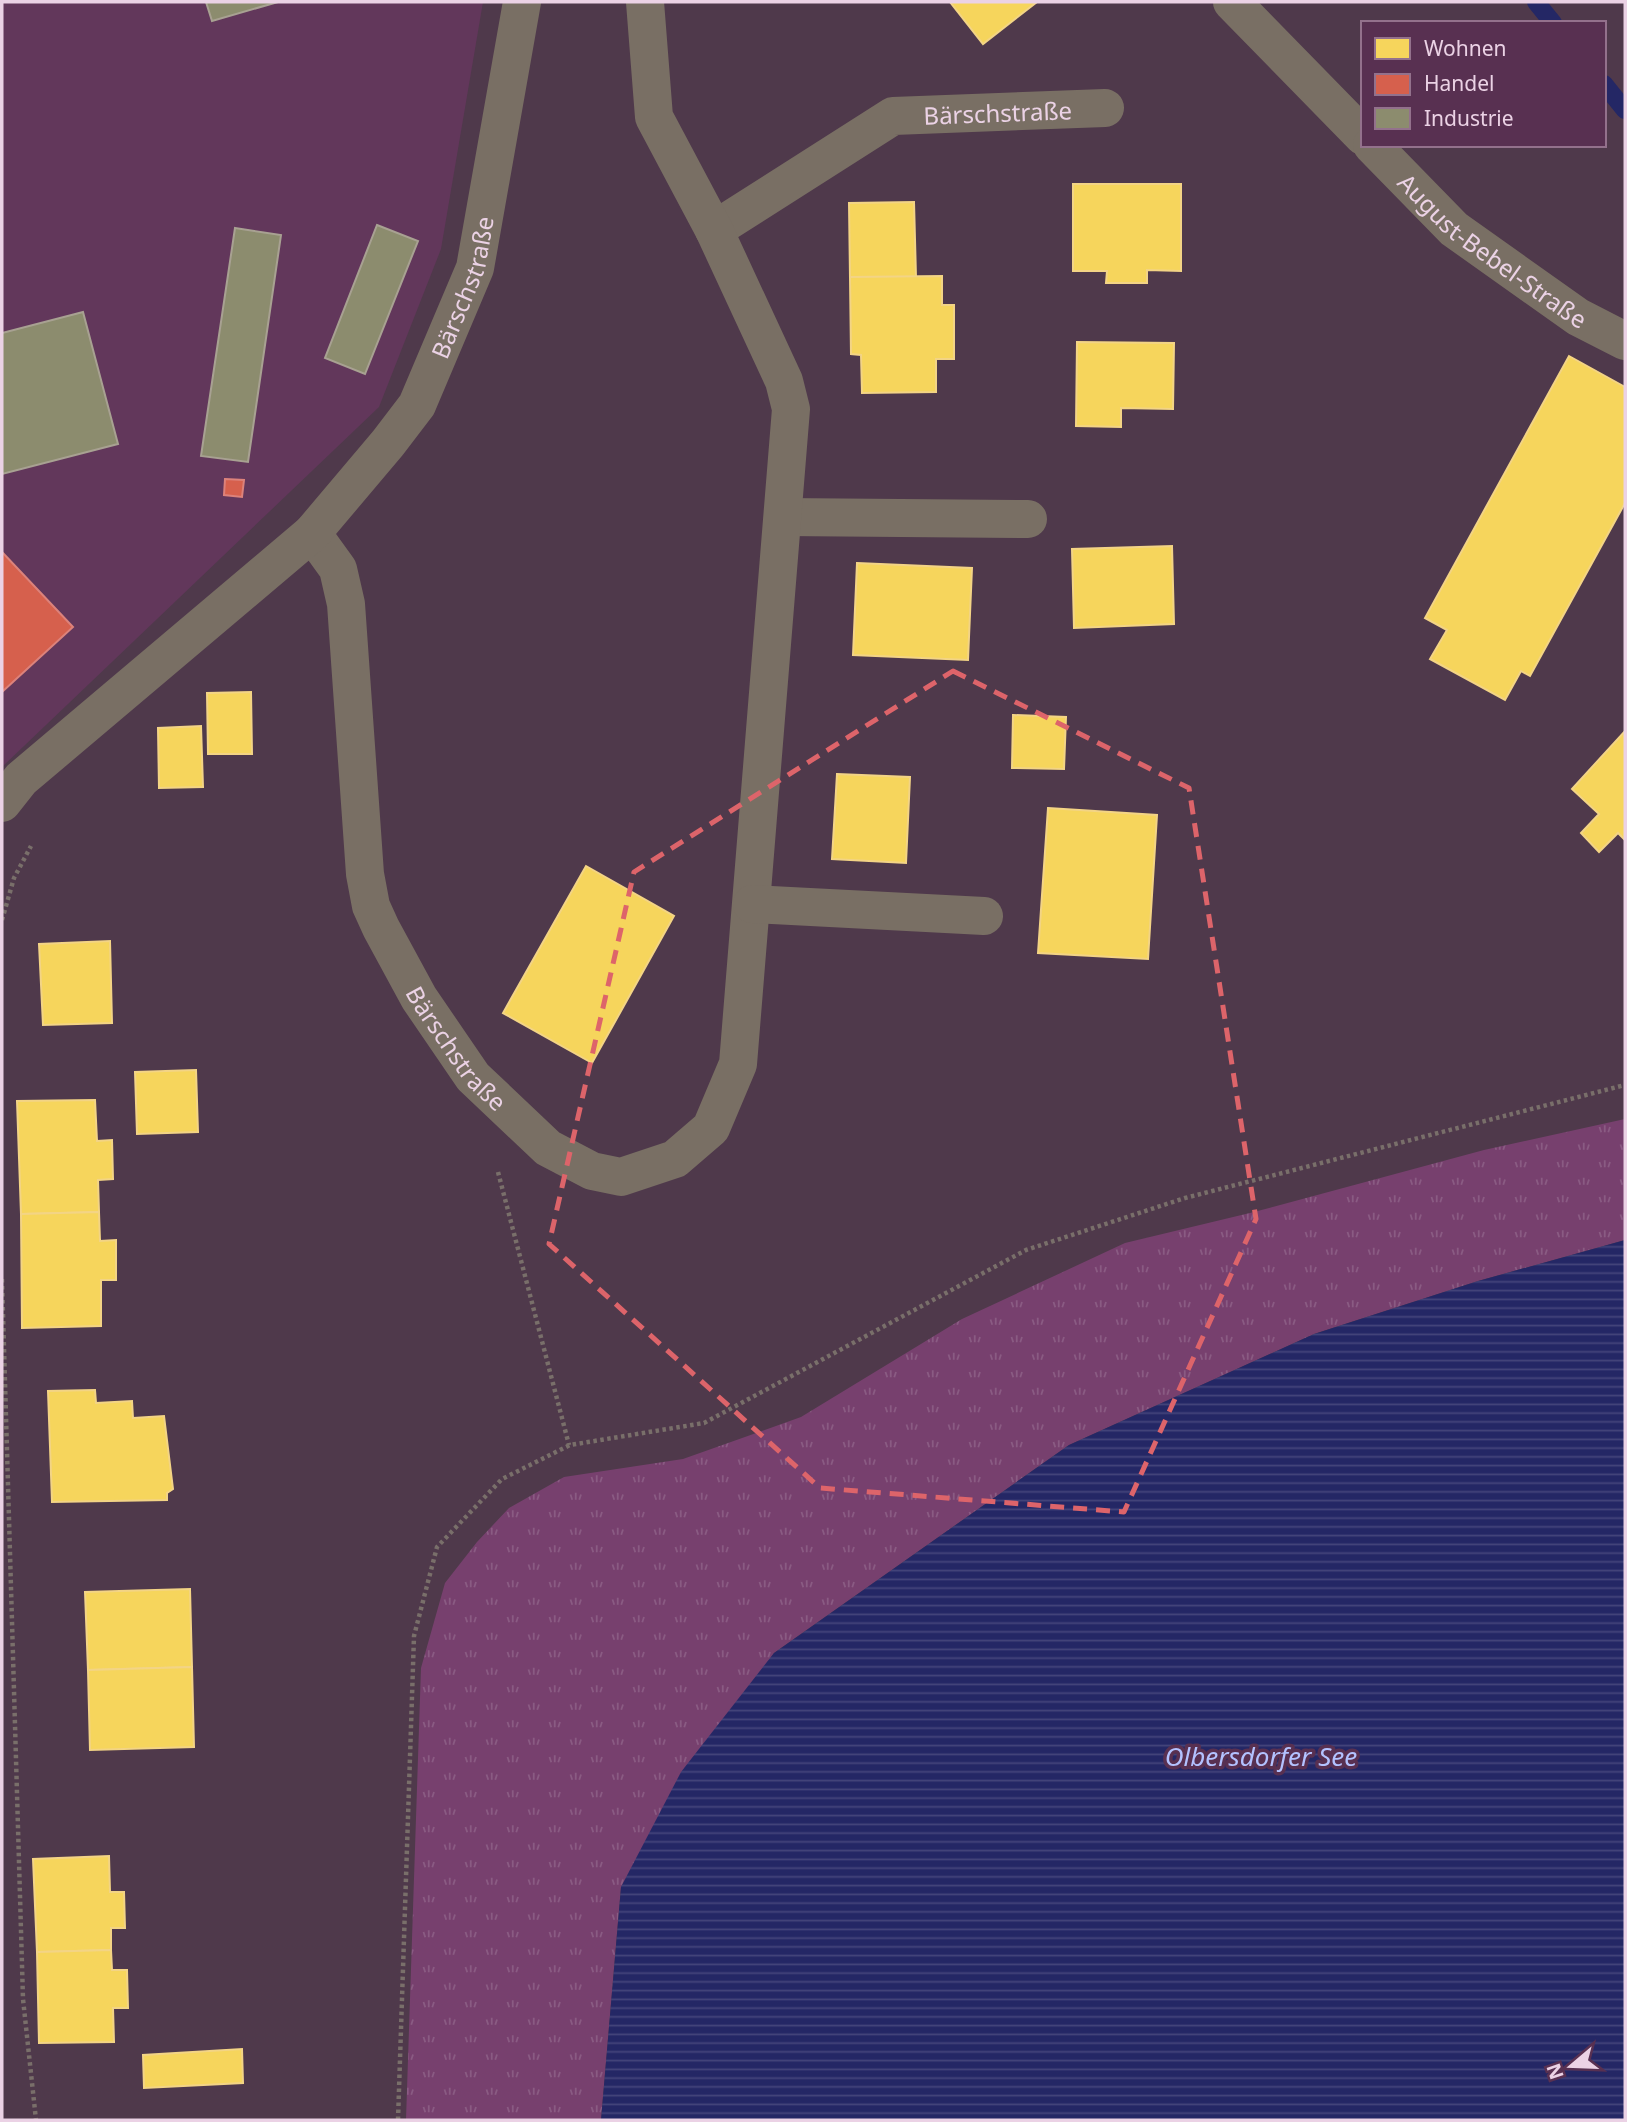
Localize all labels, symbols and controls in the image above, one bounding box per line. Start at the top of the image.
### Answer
legend [1361,21,1606,147]
text: Wohnen [1424,34,1507,62]
text: Handel [1424,69,1495,97]
street label: Bärschstraße [923,93,1073,131]
text: Industrie [1424,104,1514,132]
street label: August-Bebel-Straße [1391,165,1592,335]
street label: Bärschstraße [422,214,500,363]
street label: Bärschstraße [399,980,514,1117]
water label: Olbersdorfer See [1165,1738,1357,1774]
north arrow [1536,2031,1606,2101]
text: N [1540,2060,1570,2083]

